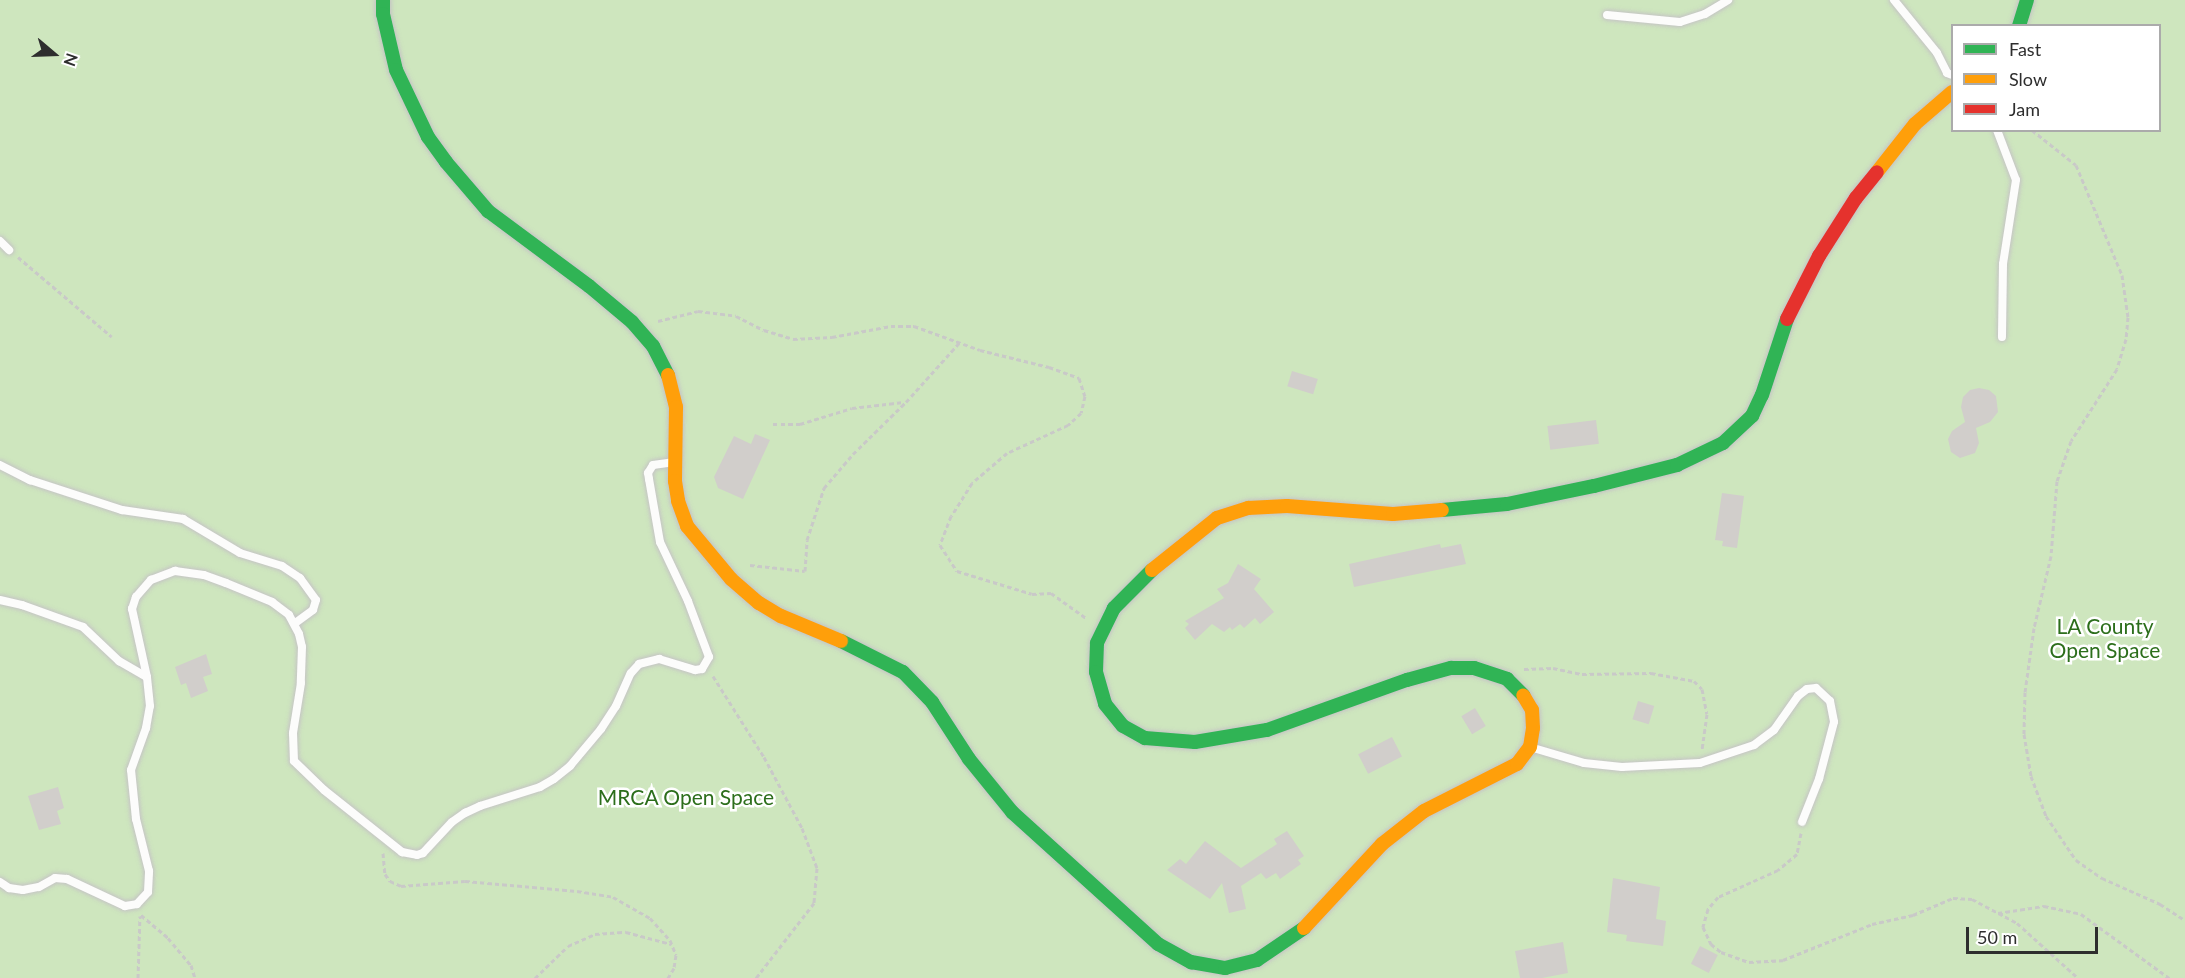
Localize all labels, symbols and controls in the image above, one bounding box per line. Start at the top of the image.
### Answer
north arrow [24,24,84,84]
legend [1951,24,2161,132]
text: Fast [2009,38,2041,60]
text: N [61,51,82,69]
text: Slow [2009,68,2047,90]
text: Jam [2009,98,2040,120]
park label: LA County Open Space [2050,613,2160,663]
park label: MRCA Open Space [598,784,774,810]
scale bar [1969,915,2101,953]
text: 50 m [1977,926,2017,948]

